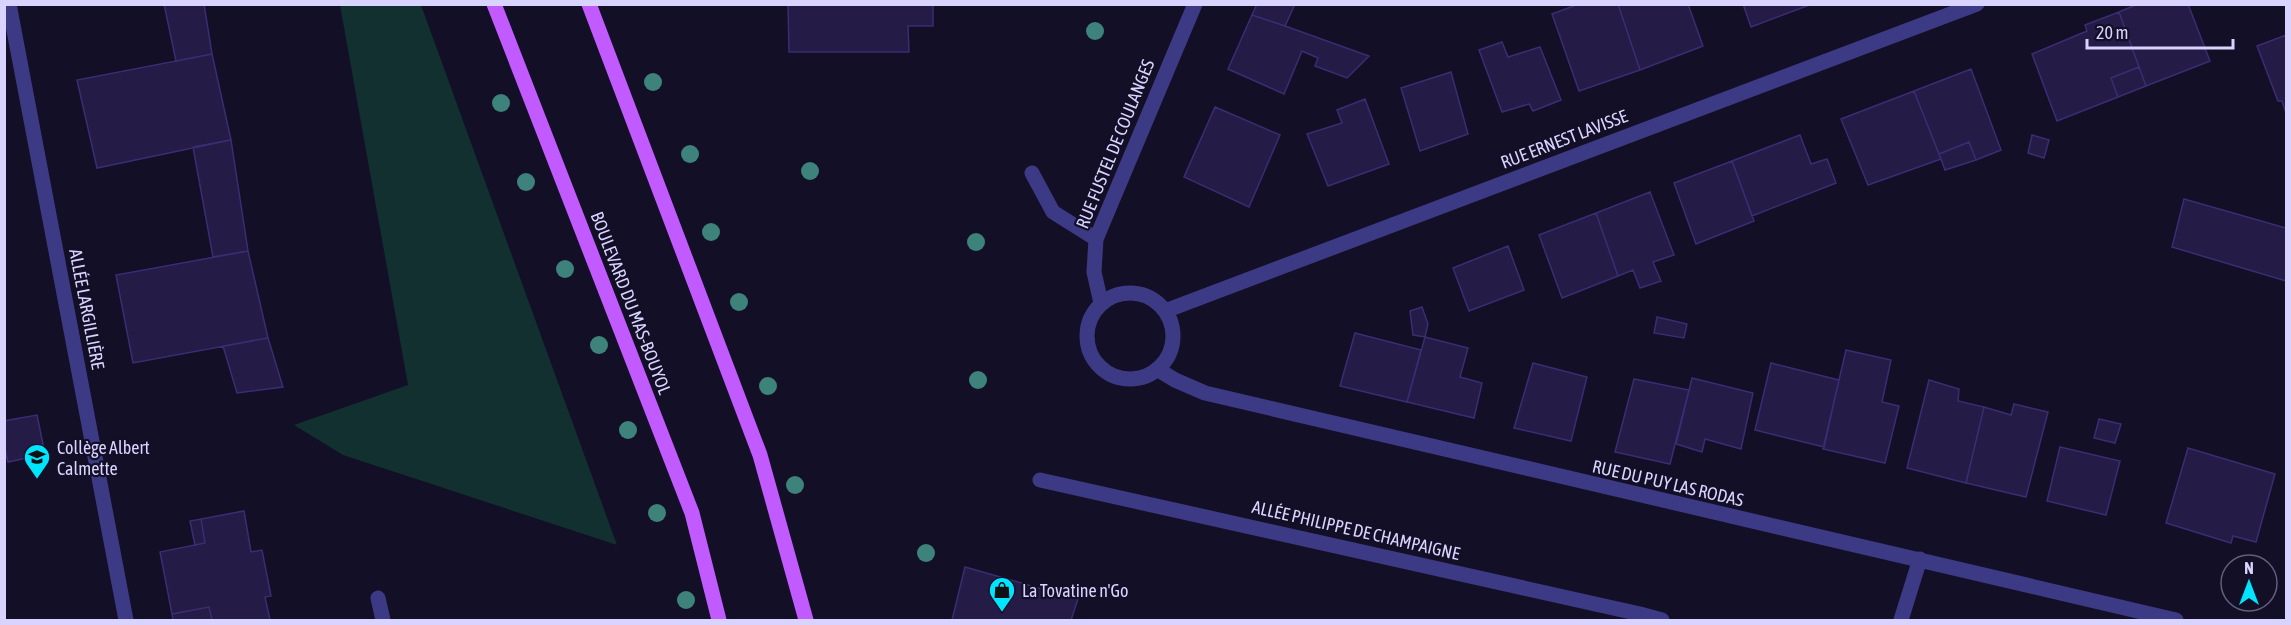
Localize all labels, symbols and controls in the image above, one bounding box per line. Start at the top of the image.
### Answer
scale bar [2087,12,2232,50]
text: 20 m [2096,22,2128,43]
street label: RUE FUSTEL DE COULANGES [1071,56,1159,232]
street label: RUE ERNEST LAVISSE [1498,105,1631,173]
street label: BOULEVARD DU MAS-BOUYOL [586,209,676,397]
street label: ALLÉE LARGILLIÈRE [65,247,109,371]
place label: Collège Albert Calmette [57,437,150,479]
school or university icon: Collège Albert Calmette [22,442,52,480]
street label: RUE DU PUY LAS RODAS [1590,455,1746,511]
street label: ALLÉE PHILIPPE DE CHAMPAIGNE [1250,496,1462,564]
north arrow [2219,553,2279,613]
text: N [2244,559,2254,577]
shop icon: La Tovatine n'Go [987,575,1017,613]
place label: La Tovatine n'Go [1022,580,1129,601]

